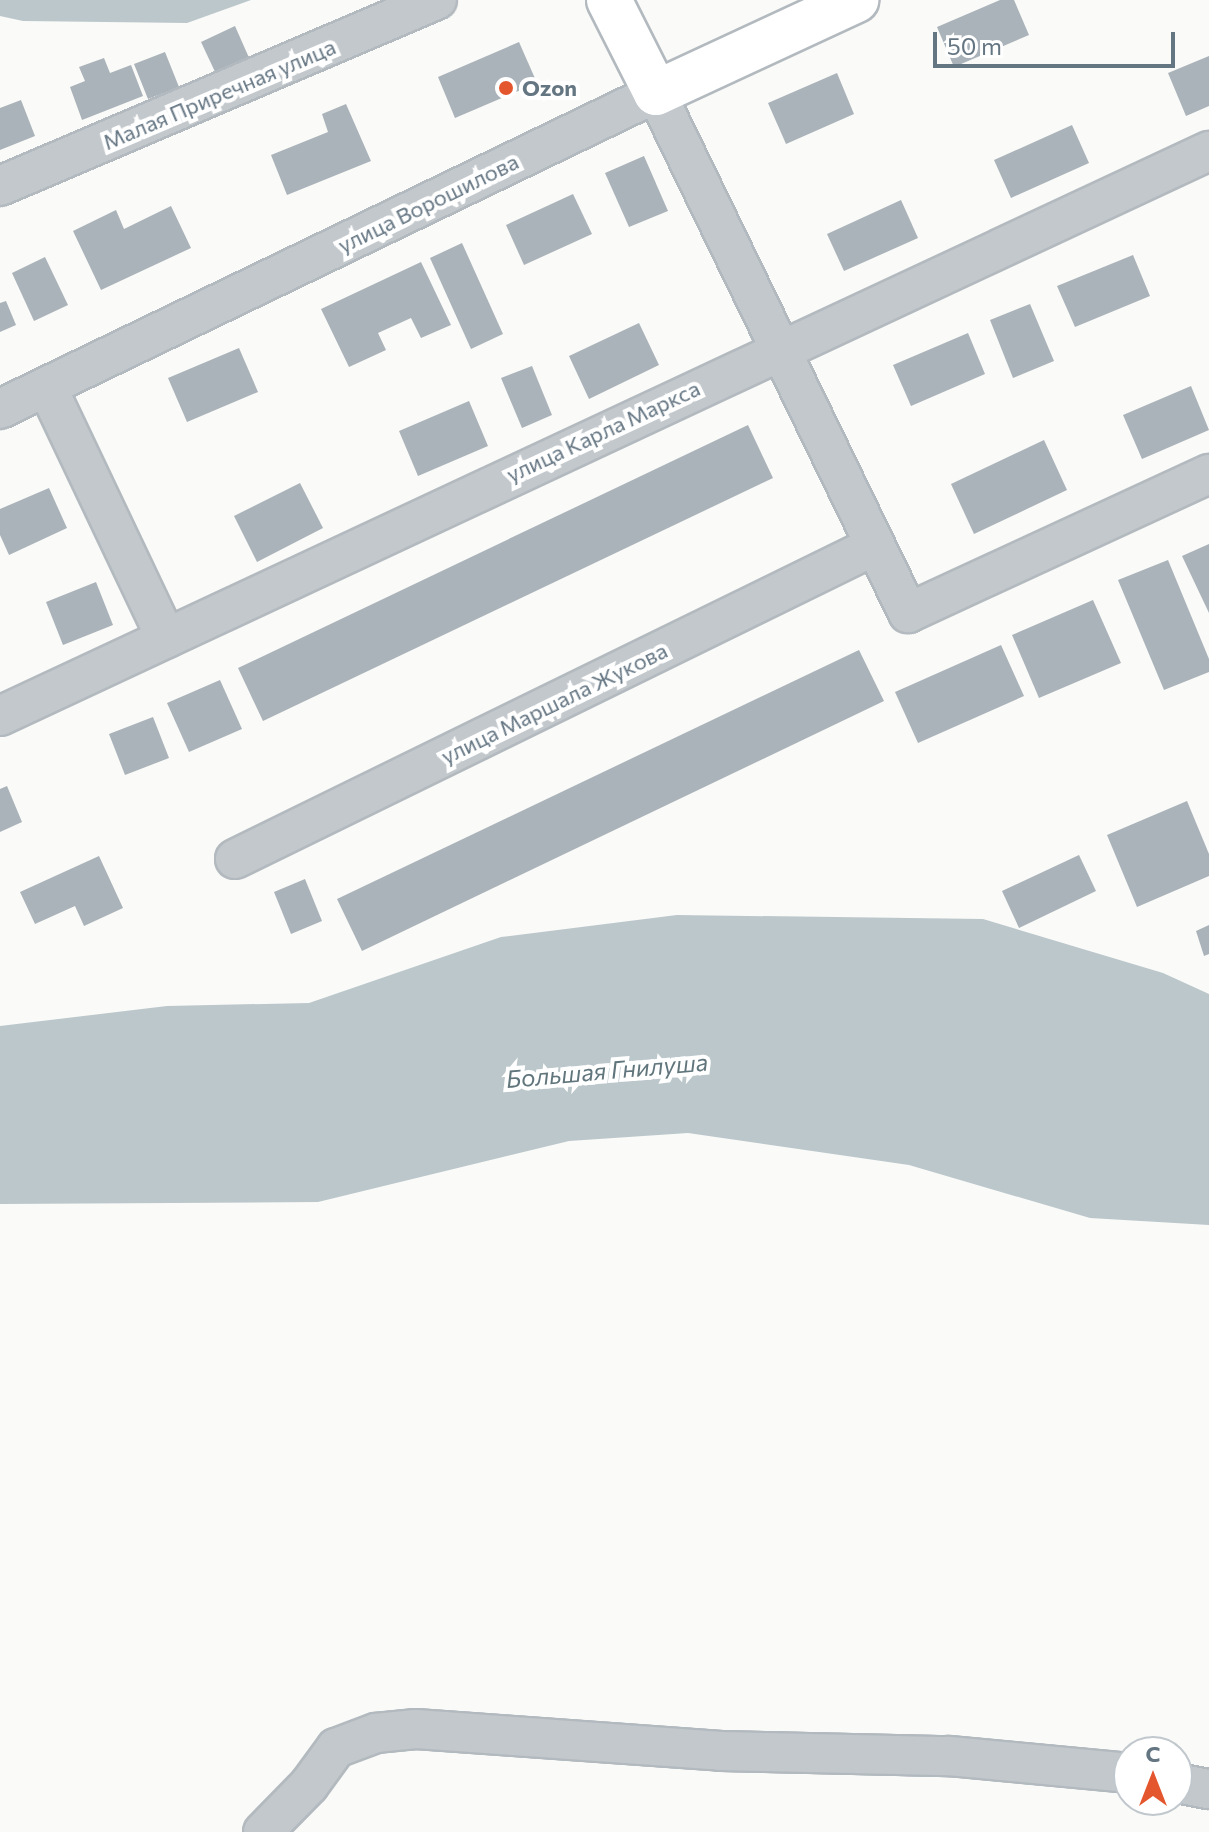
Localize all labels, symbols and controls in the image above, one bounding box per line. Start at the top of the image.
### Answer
scale bar [937,16,1179,66]
text: 50 m [947,31,1002,60]
street label: Малая Приречная улица [99,33,339,155]
place label: Ozon [522,75,577,101]
marker: Ozon [497,79,515,97]
street label: улица Ворошилова [333,148,523,258]
street label: улица Карла Маркса [502,375,704,487]
street label: улица Маршала Жукова [437,637,671,769]
water label: Большая Гнилуша [505,1047,709,1093]
north arrow [1113,1736,1193,1816]
text: С [1145,1740,1161,1767]

